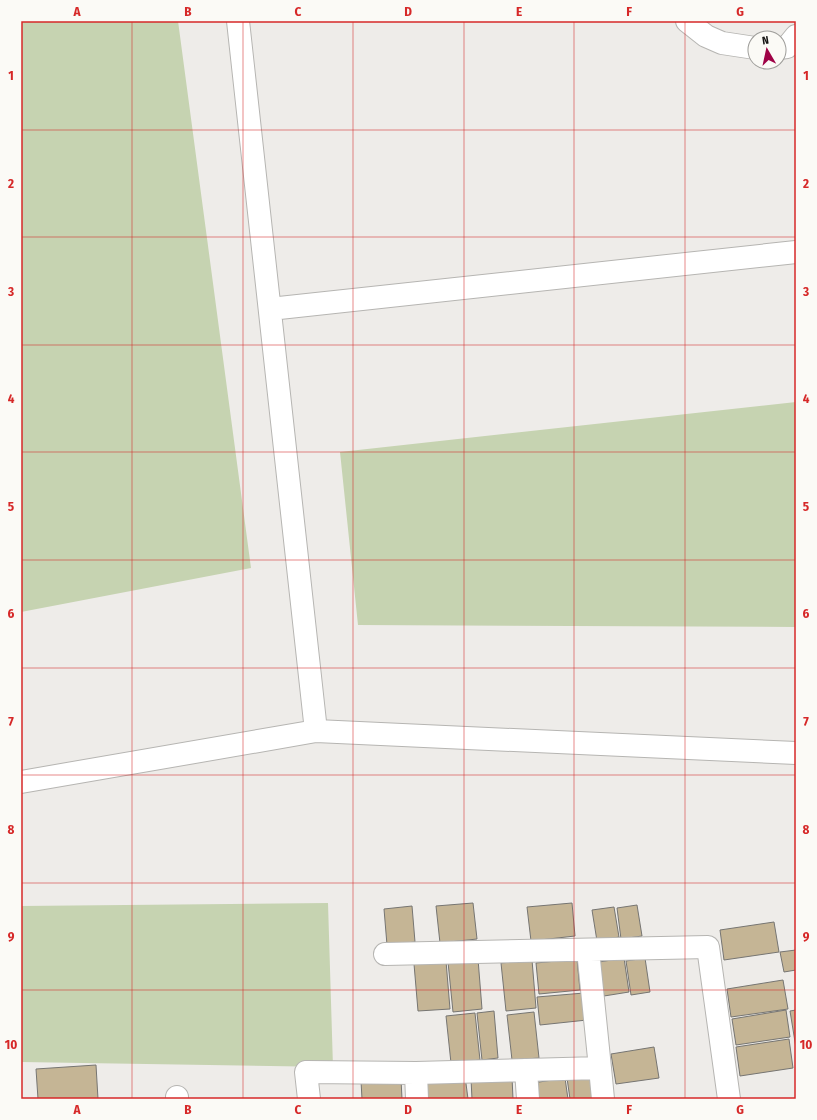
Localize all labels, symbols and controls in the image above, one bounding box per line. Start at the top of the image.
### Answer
text: A [72,4,81,19]
text: B [184,4,192,19]
text: C [295,4,302,19]
text: D [404,4,412,19]
text: E [516,4,522,19]
text: F [626,4,632,19]
text: G [736,4,744,19]
north arrow [747,30,787,70]
text: N [761,34,770,48]
text: 1 [8,68,14,83]
text: 1 [803,68,809,83]
text: 2 [7,176,14,191]
text: 2 [802,176,809,191]
text: 3 [7,284,14,299]
text: 3 [802,284,809,299]
text: 4 [8,391,15,406]
text: 4 [803,391,810,406]
text: 5 [8,499,14,514]
text: 5 [803,499,809,514]
text: 6 [8,606,15,621]
text: 6 [803,606,810,621]
text: 7 [8,714,14,729]
text: 7 [803,714,809,729]
text: 8 [8,822,15,837]
text: 8 [803,822,810,837]
text: 9 [8,929,15,944]
text: 9 [803,929,810,944]
text: 10 [5,1037,17,1052]
text: 10 [800,1037,812,1052]
text: A [72,1102,81,1117]
text: B [184,1102,192,1117]
text: C [295,1102,302,1117]
text: D [404,1102,412,1117]
text: E [516,1102,522,1117]
text: F [626,1102,632,1117]
text: G [736,1102,744,1117]

